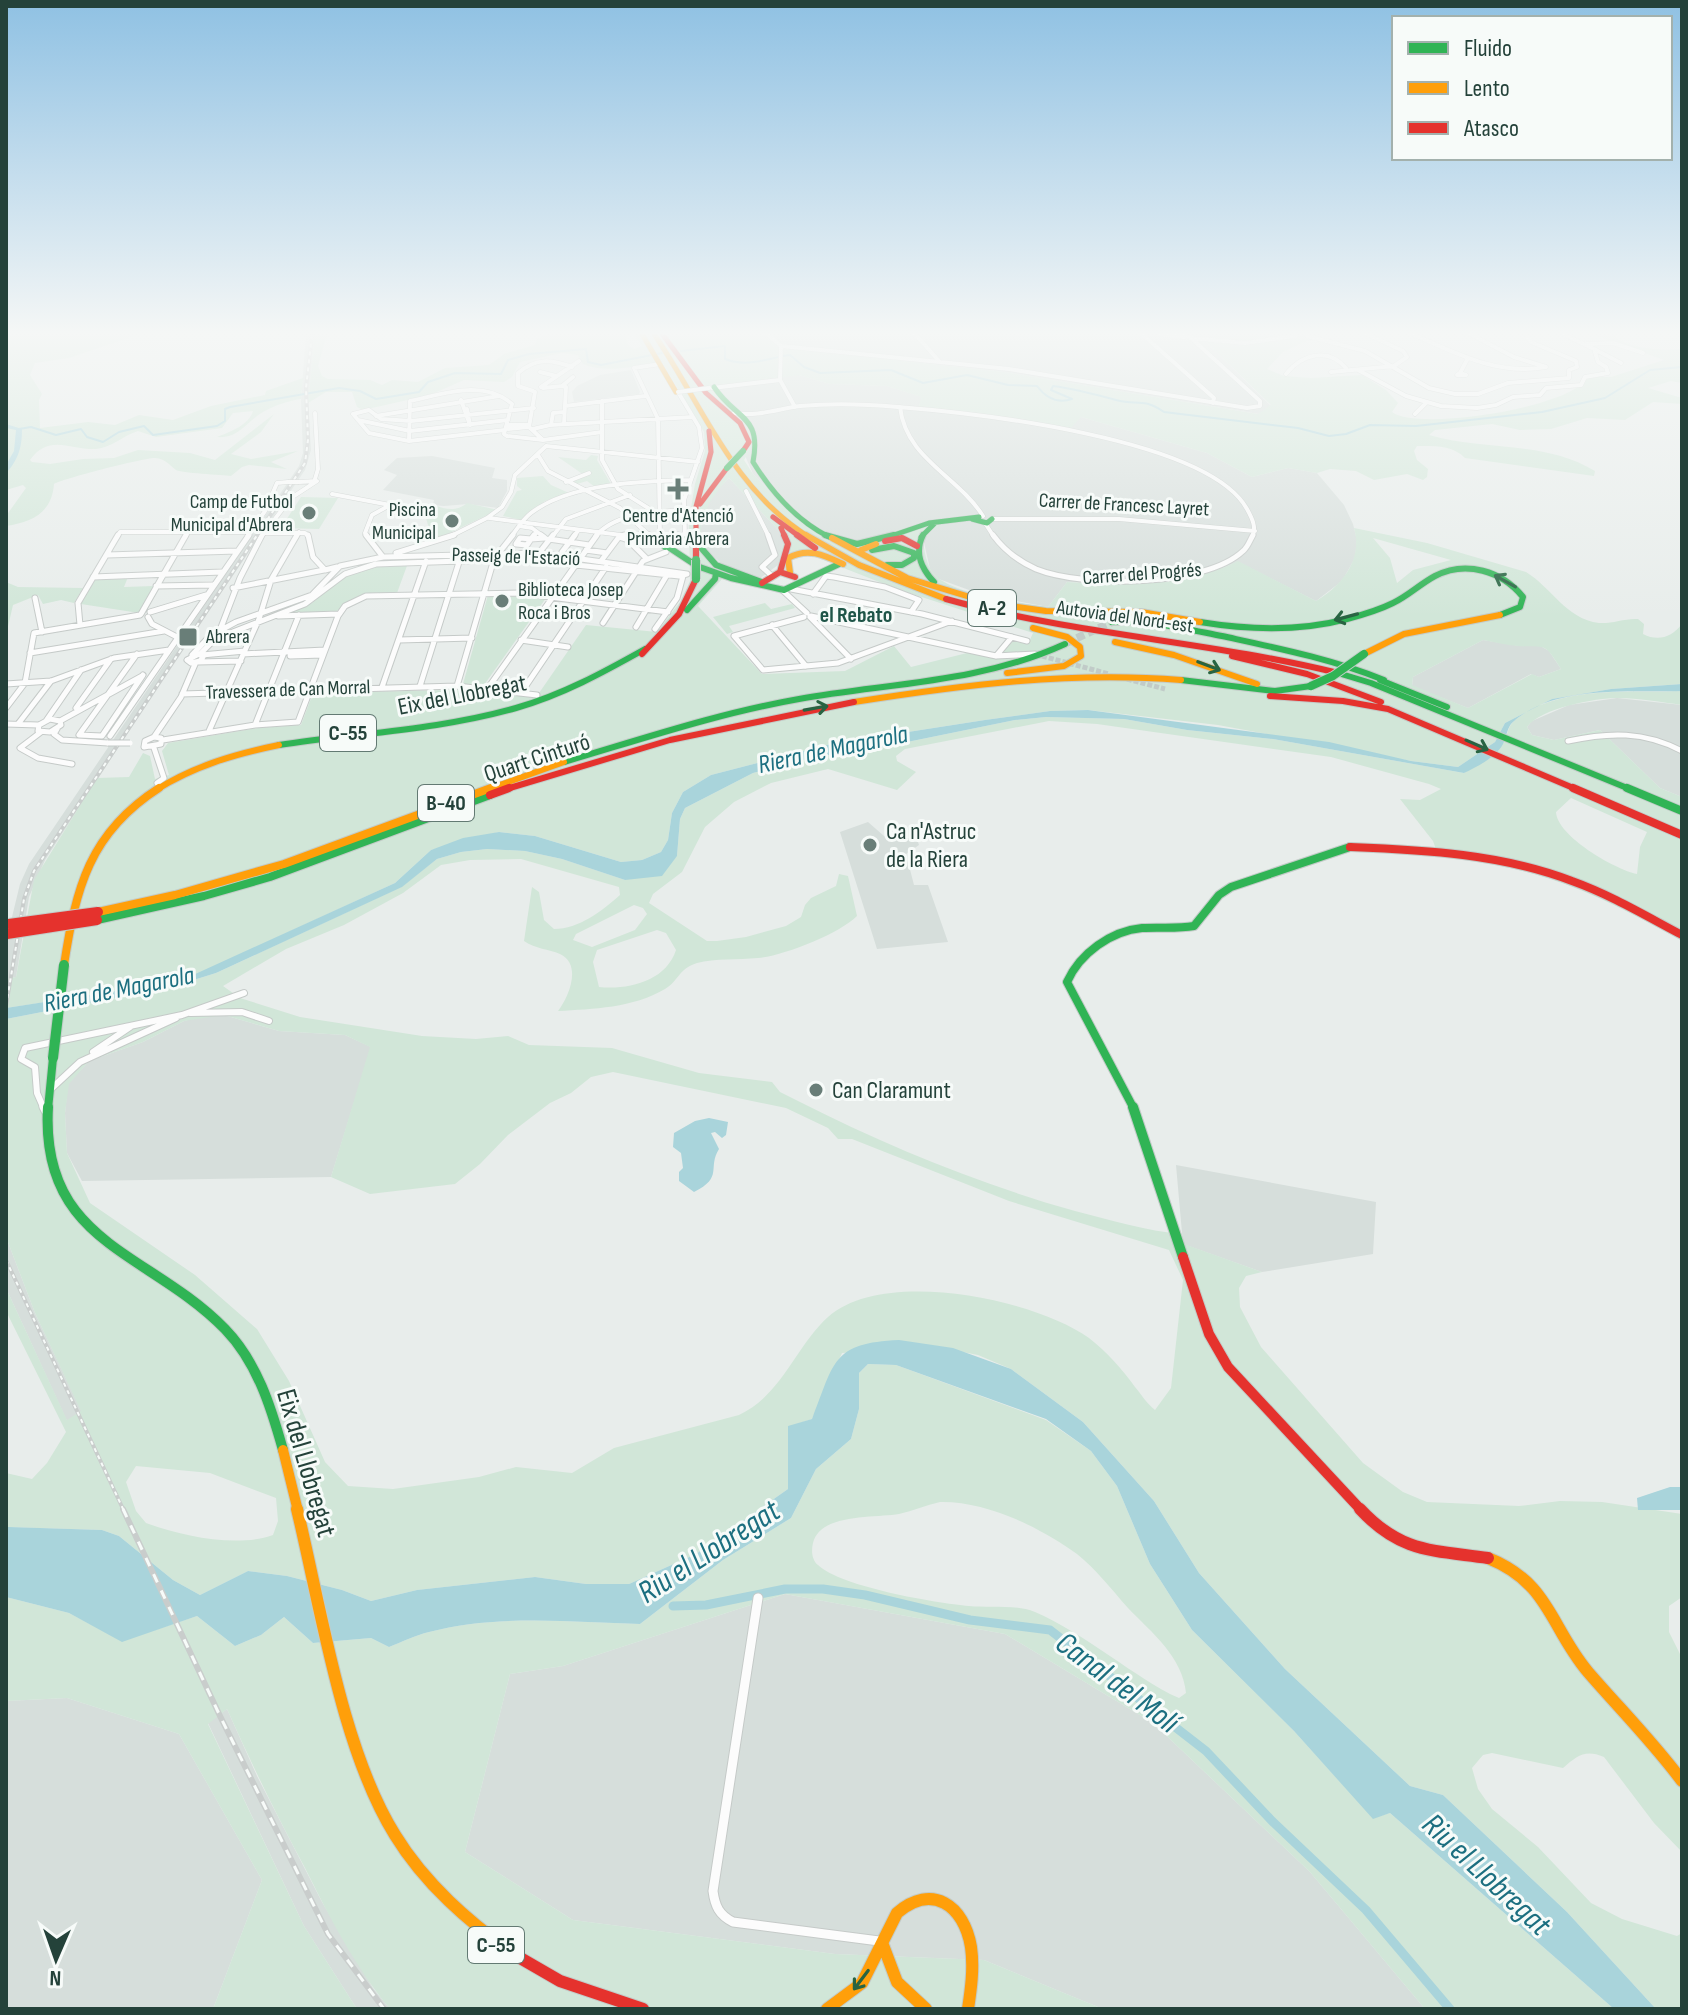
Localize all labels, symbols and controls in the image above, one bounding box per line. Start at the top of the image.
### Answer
legend [1392,16,1672,160]
text: Fluido [1464,34,1512,63]
text: Lento [1464,74,1510,103]
text: Atasco [1463,114,1519,143]
marker: Centre d'Atenció Primària Abrera [667,478,689,500]
street label: Carrer de Francesc Layret [1038,489,1210,521]
place label: Camp de Futbol Municipal d'Abrera [171,490,293,537]
place label: Piscina Municipal [372,498,436,545]
marker: Camp de Futbol Municipal d'Abrera [300,504,318,522]
place label: Centre d'Atenció Primària Abrera [622,504,734,551]
marker: Piscina Municipal [443,512,461,530]
street label: Passeig de l'Estació [451,543,581,571]
street label: Carrer del Progrés [1082,558,1202,590]
one-way arrow [1494,573,1517,589]
place label: Biblioteca Josep Roca i Bros [518,578,624,625]
road number: A-2 [968,590,1016,626]
marker: Biblioteca Josep Roca i Bros [493,592,511,610]
street label: Autovia del Nord-est [1054,595,1195,638]
district label: el Rebato [820,602,892,629]
one-way arrow [1334,610,1360,625]
place label: Abrera [205,625,250,649]
marker: Abrera [177,626,199,648]
one-way arrow [1196,660,1221,675]
street label: Eix del Llobregat [395,668,529,722]
street label: Travessera de Can Morral [205,675,371,705]
one-way arrow [802,699,828,714]
road number: C-55 [320,715,376,751]
water label: Riera de Magarola [755,719,911,781]
street label: Quart Cinturó [480,727,594,789]
one-way arrow [1464,739,1489,754]
road number: B-40 [418,785,474,821]
place label: Ca n'Astruc de la Riera [886,817,976,874]
marker: Ca n'Astruc de la Riera [861,836,879,854]
water label: Riera de Magarola [41,960,197,1020]
place label: Can Claramunt [832,1076,951,1105]
marker: Can Claramunt [807,1081,825,1099]
street label: Eix del Llobregat [269,1385,343,1541]
water label: Riu el Llobregat [631,1491,789,1612]
water label: Canal del Molí [1047,1624,1189,1744]
water label: Riu el Llobregat [1414,1806,1559,1945]
north arrow [16,1919,96,1999]
road number: C-55 [468,1927,524,1963]
text: N [49,1964,62,1991]
one-way arrow [853,1969,870,1990]

